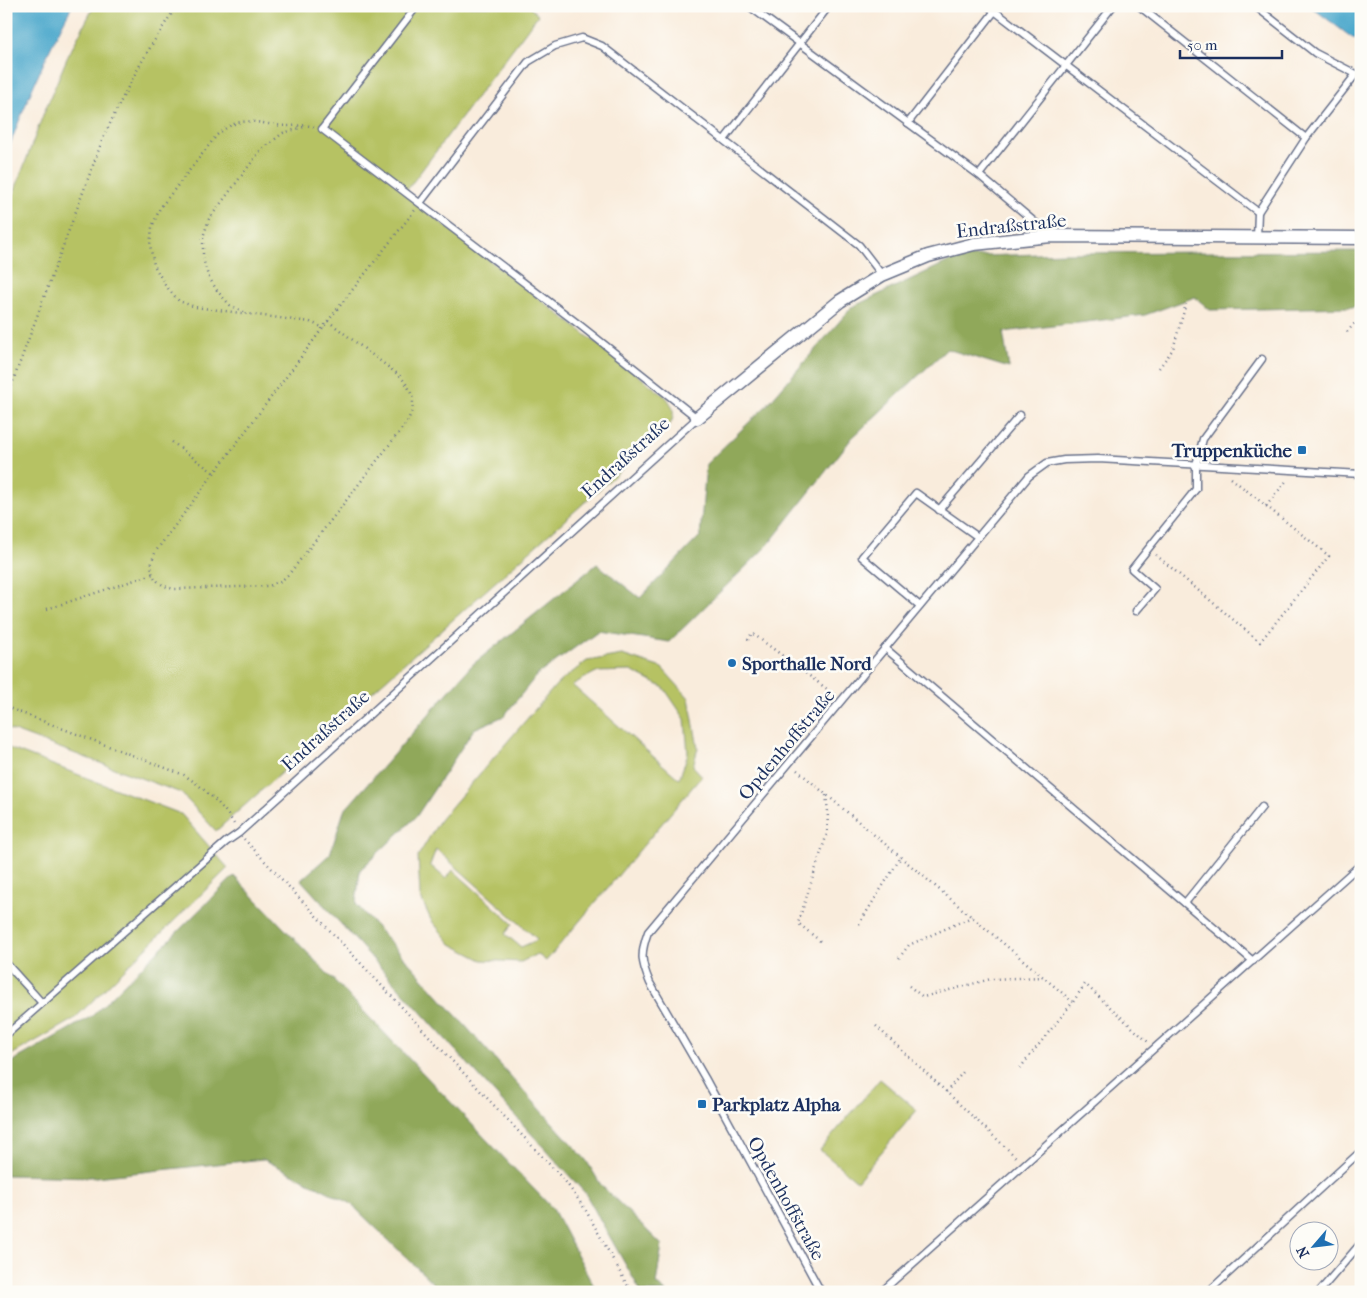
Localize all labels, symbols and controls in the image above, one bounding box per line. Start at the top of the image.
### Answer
scale bar [1180,28,1282,60]
text: 50 m [1187,36,1218,54]
street label: Endraßstraße [955,209,1067,243]
street label: Endraßstraße [577,413,674,503]
place label: Truppenküche [1171,440,1293,462]
marker: Truppenküche [1296,444,1308,456]
place label: Sporthalle Nord [742,653,872,675]
marker: Sporthalle Nord [726,657,738,669]
street label: Opdenhoffstraße [734,685,840,805]
street label: Endraßstraße [277,686,374,776]
place label: Parkplatz Alpha [712,1094,842,1116]
marker: Parkplatz Alpha [696,1098,708,1110]
street label: Opdenhoffstraße [743,1133,829,1264]
north arrow [1290,1220,1340,1270]
text: N [1293,1243,1313,1261]

